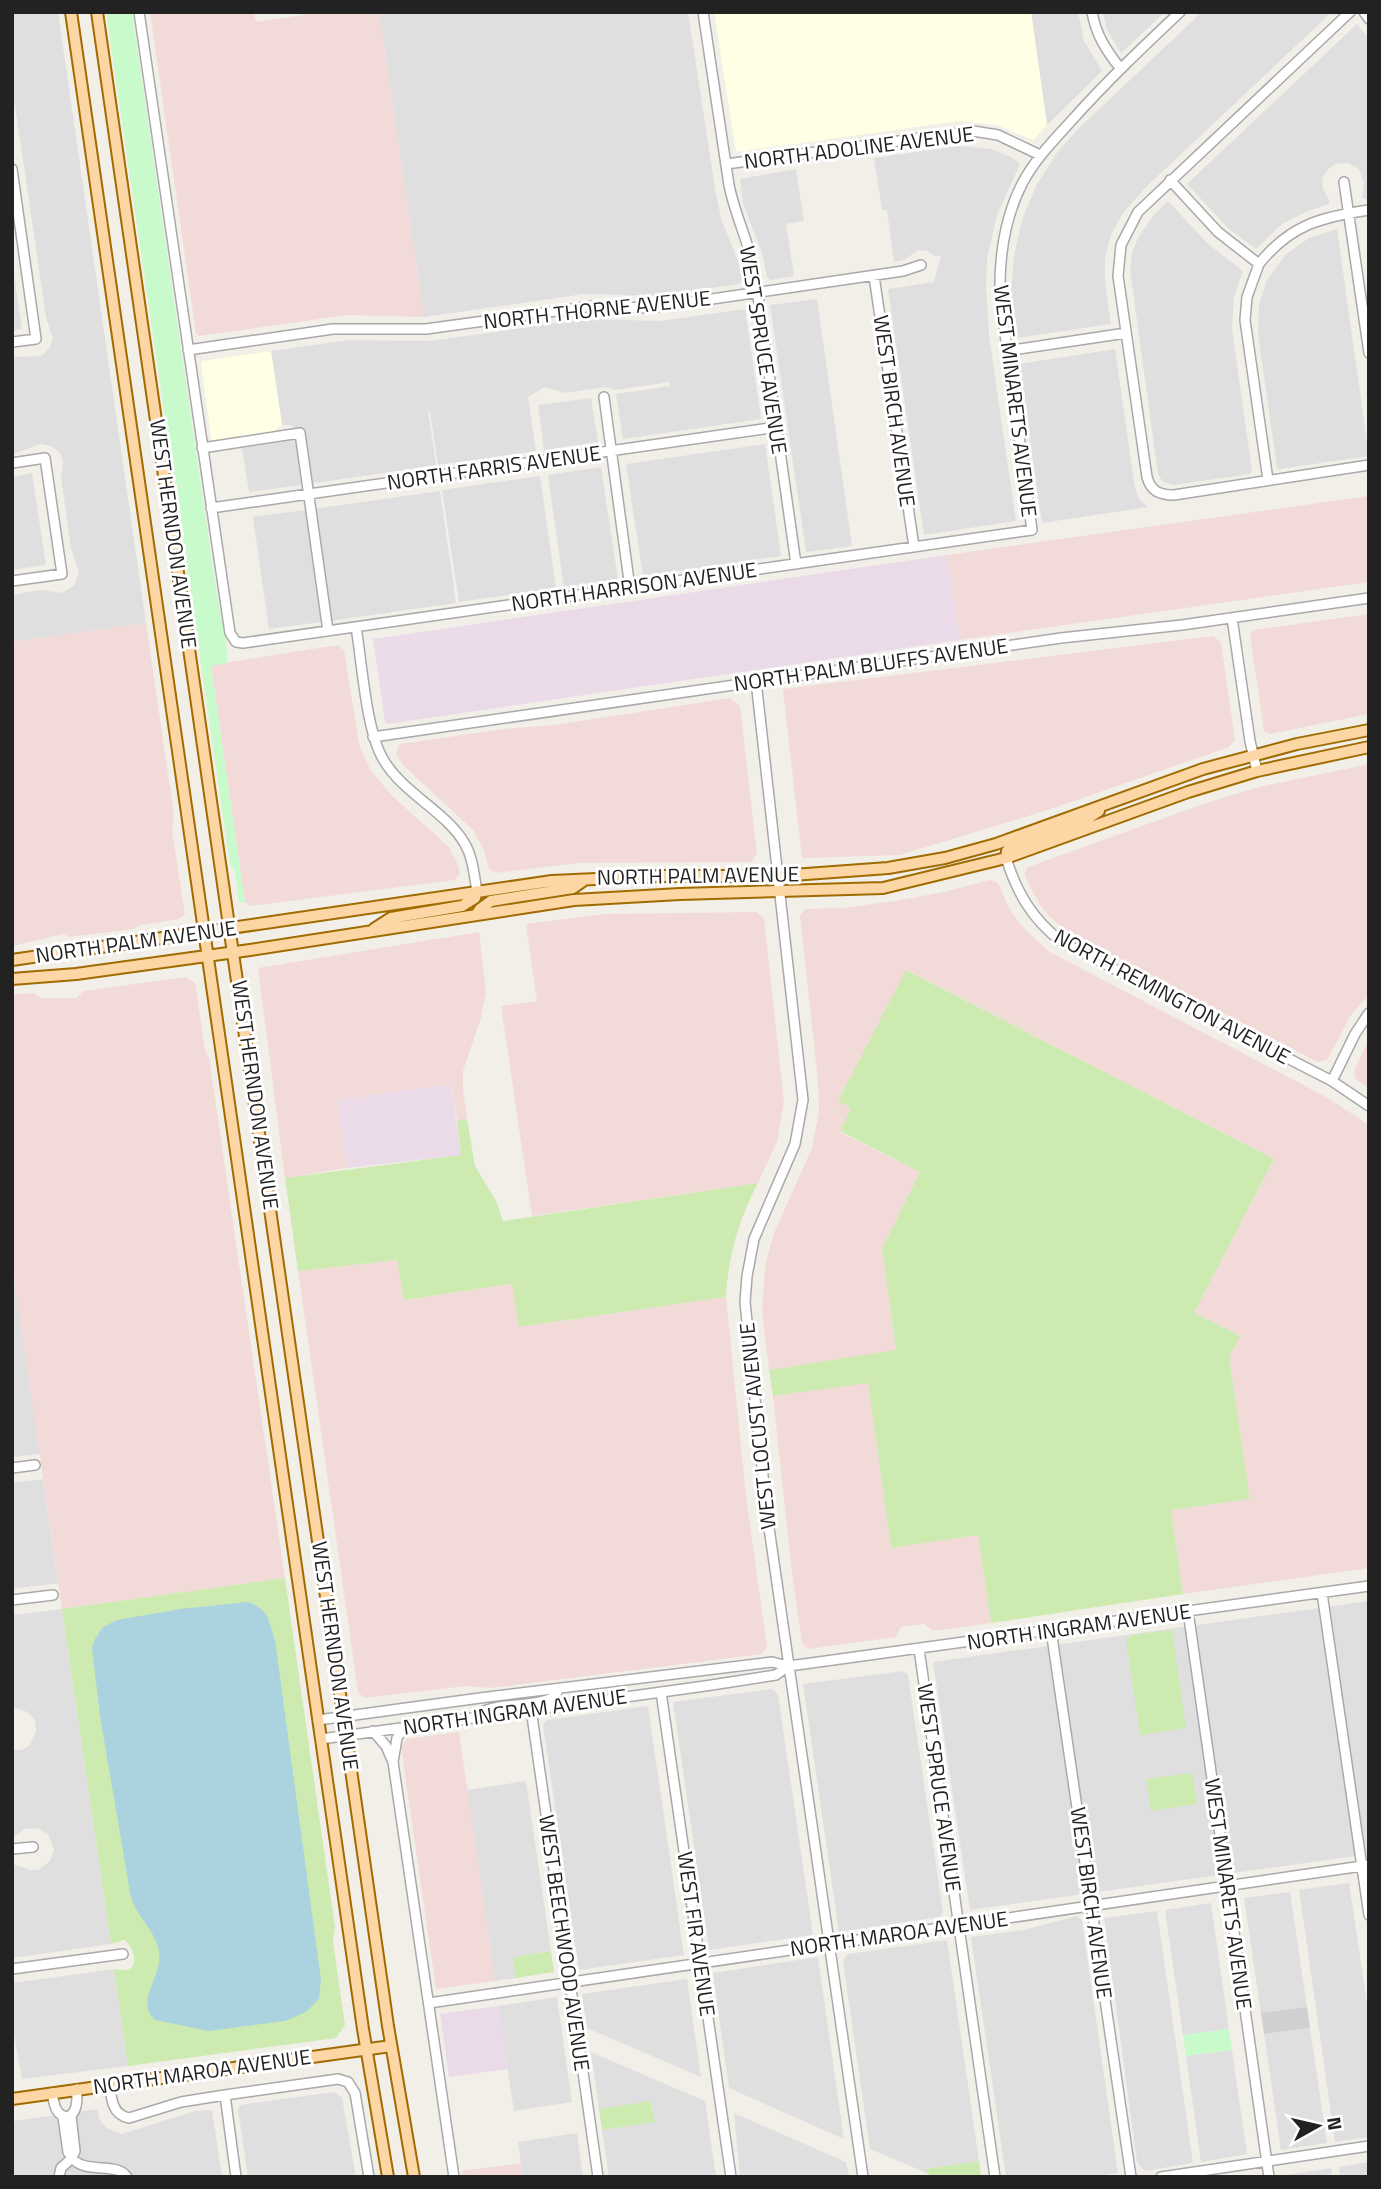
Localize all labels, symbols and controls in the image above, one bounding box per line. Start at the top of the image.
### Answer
street label: NORTH ADOLINE AVENUE [742,117,976,177]
street label: WEST SPRUCE AVENUE [732,244,796,456]
street label: NORTH THORNE AVENUE [482,281,712,337]
street label: WEST MINARETS AVENUE [986,283,1046,519]
street label: WEST BIRCH AVENUE [866,313,924,509]
street label: WEST HERNDON AVENUE [142,417,206,651]
street label: NORTH FARRIS AVENUE [385,436,603,498]
street label: NORTH HARRISON AVENUE [509,553,759,619]
street label: NORTH PALM BLUFFS AVENUE [732,629,1010,699]
street label: NORTH PALM AVENUE [597,857,799,893]
street label: NORTH PALM AVENUE [33,911,238,971]
street label: NORTH REMINGTON AVENUE [1049,920,1296,1072]
street label: WEST HERNDON AVENUE [224,978,288,1212]
street label: WEST LOCUST AVENUE [730,1321,784,1531]
street label: WEST HERNDON AVENUE [304,1539,368,1773]
street label: NORTH INGRAM AVENUE [965,1594,1193,1658]
street label: NORTH INGRAM AVENUE [401,1679,629,1743]
street label: WEST SPRUCE AVENUE [910,1682,970,1894]
street label: WEST MINARETS AVENUE [1197,1776,1261,2012]
street label: WEST BIRCH AVENUE [1063,1805,1121,2001]
street label: WEST BEECHWOOD AVENUE [531,1813,599,2073]
street label: WEST FIR AVENUE [670,1849,724,2018]
street label: NORTH MAROA AVENUE [788,1902,1010,1964]
street label: NORTH MAROA AVENUE [91,2040,313,2102]
north arrow [1283,2091,1353,2161]
text: N [1320,2115,1351,2132]

